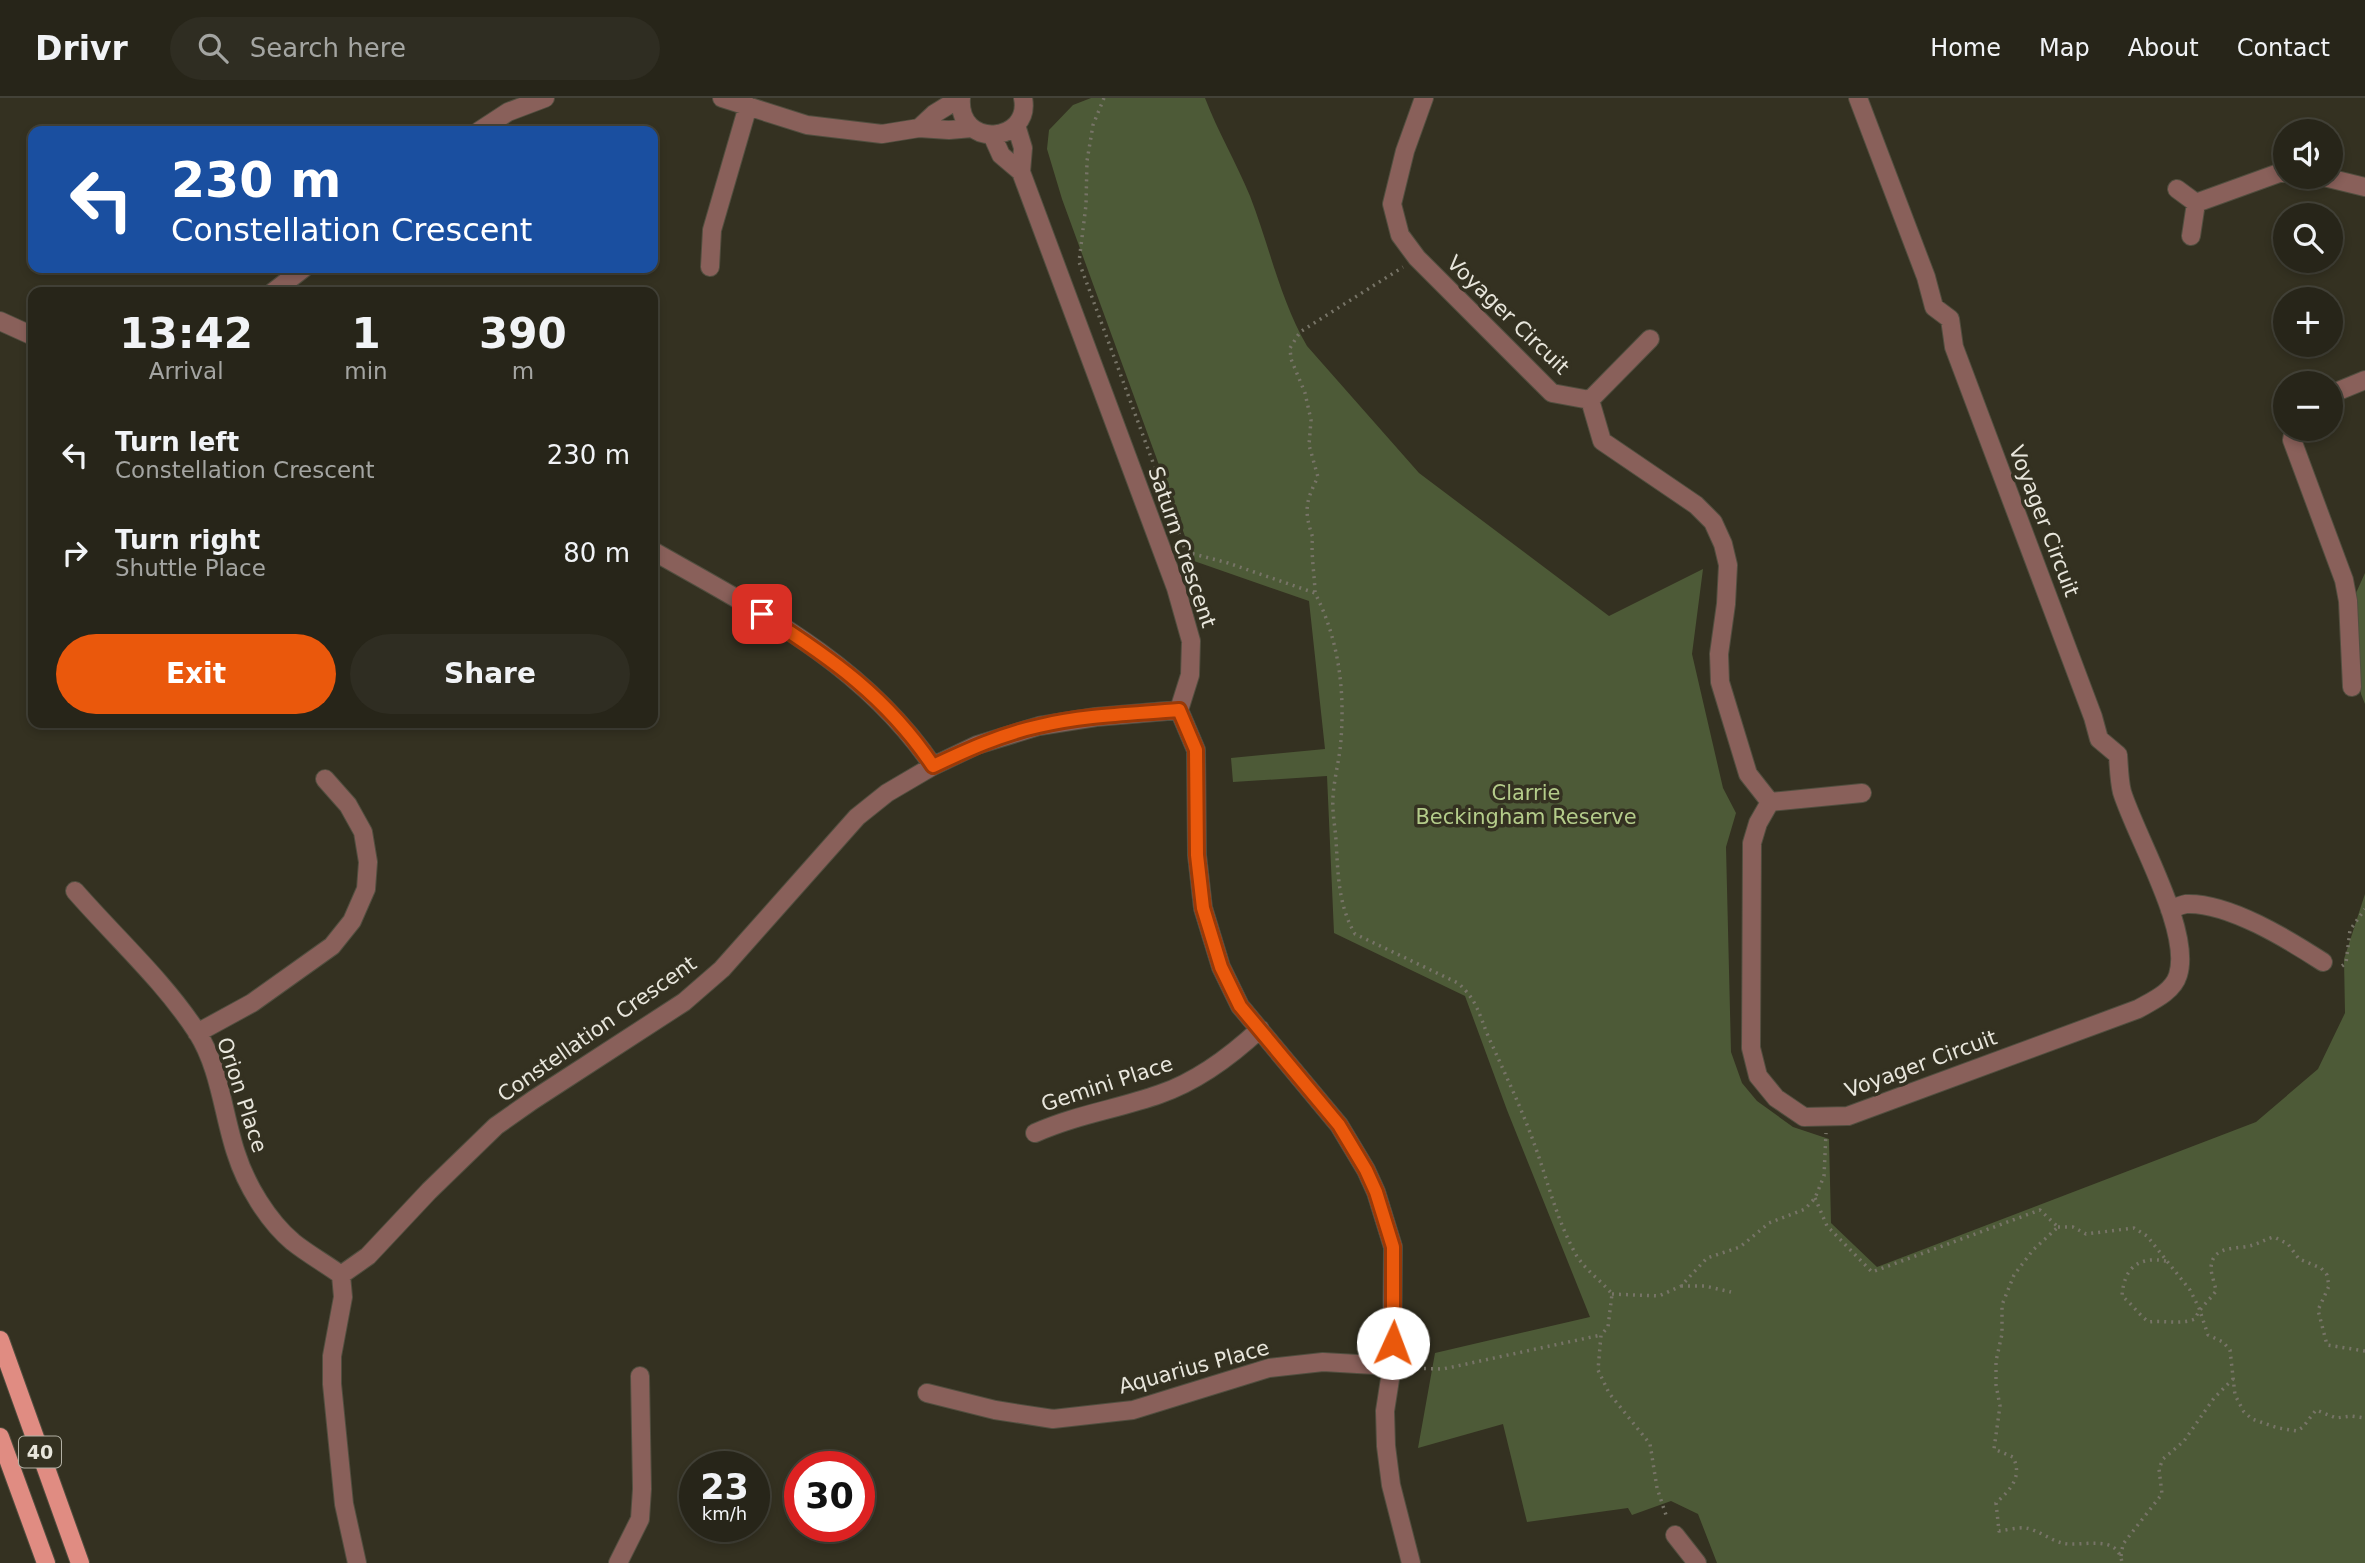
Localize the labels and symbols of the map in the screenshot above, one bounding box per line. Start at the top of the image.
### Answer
street label: Voyager Circuit [1442,251,1574,379]
street label: Voyager Circuit [2004,442,2084,600]
street label: Saturn Crescent [1143,463,1221,631]
pin [732,584,792,644]
park label: Clarrie Beckingham Reserve [1415,781,1637,829]
street label: Constellation Crescent [493,951,701,1107]
street label: Voyager Circuit [1842,1025,2000,1103]
street label: Orion Place [212,1034,272,1156]
street label: Gemini Place [1038,1051,1176,1117]
position arrow [1356,1306,1430,1380]
street label: Aquarius Place [1116,1335,1272,1399]
road number: 40 [19,1436,61,1468]
speed limit sign: 30 [784,1451,875,1542]

